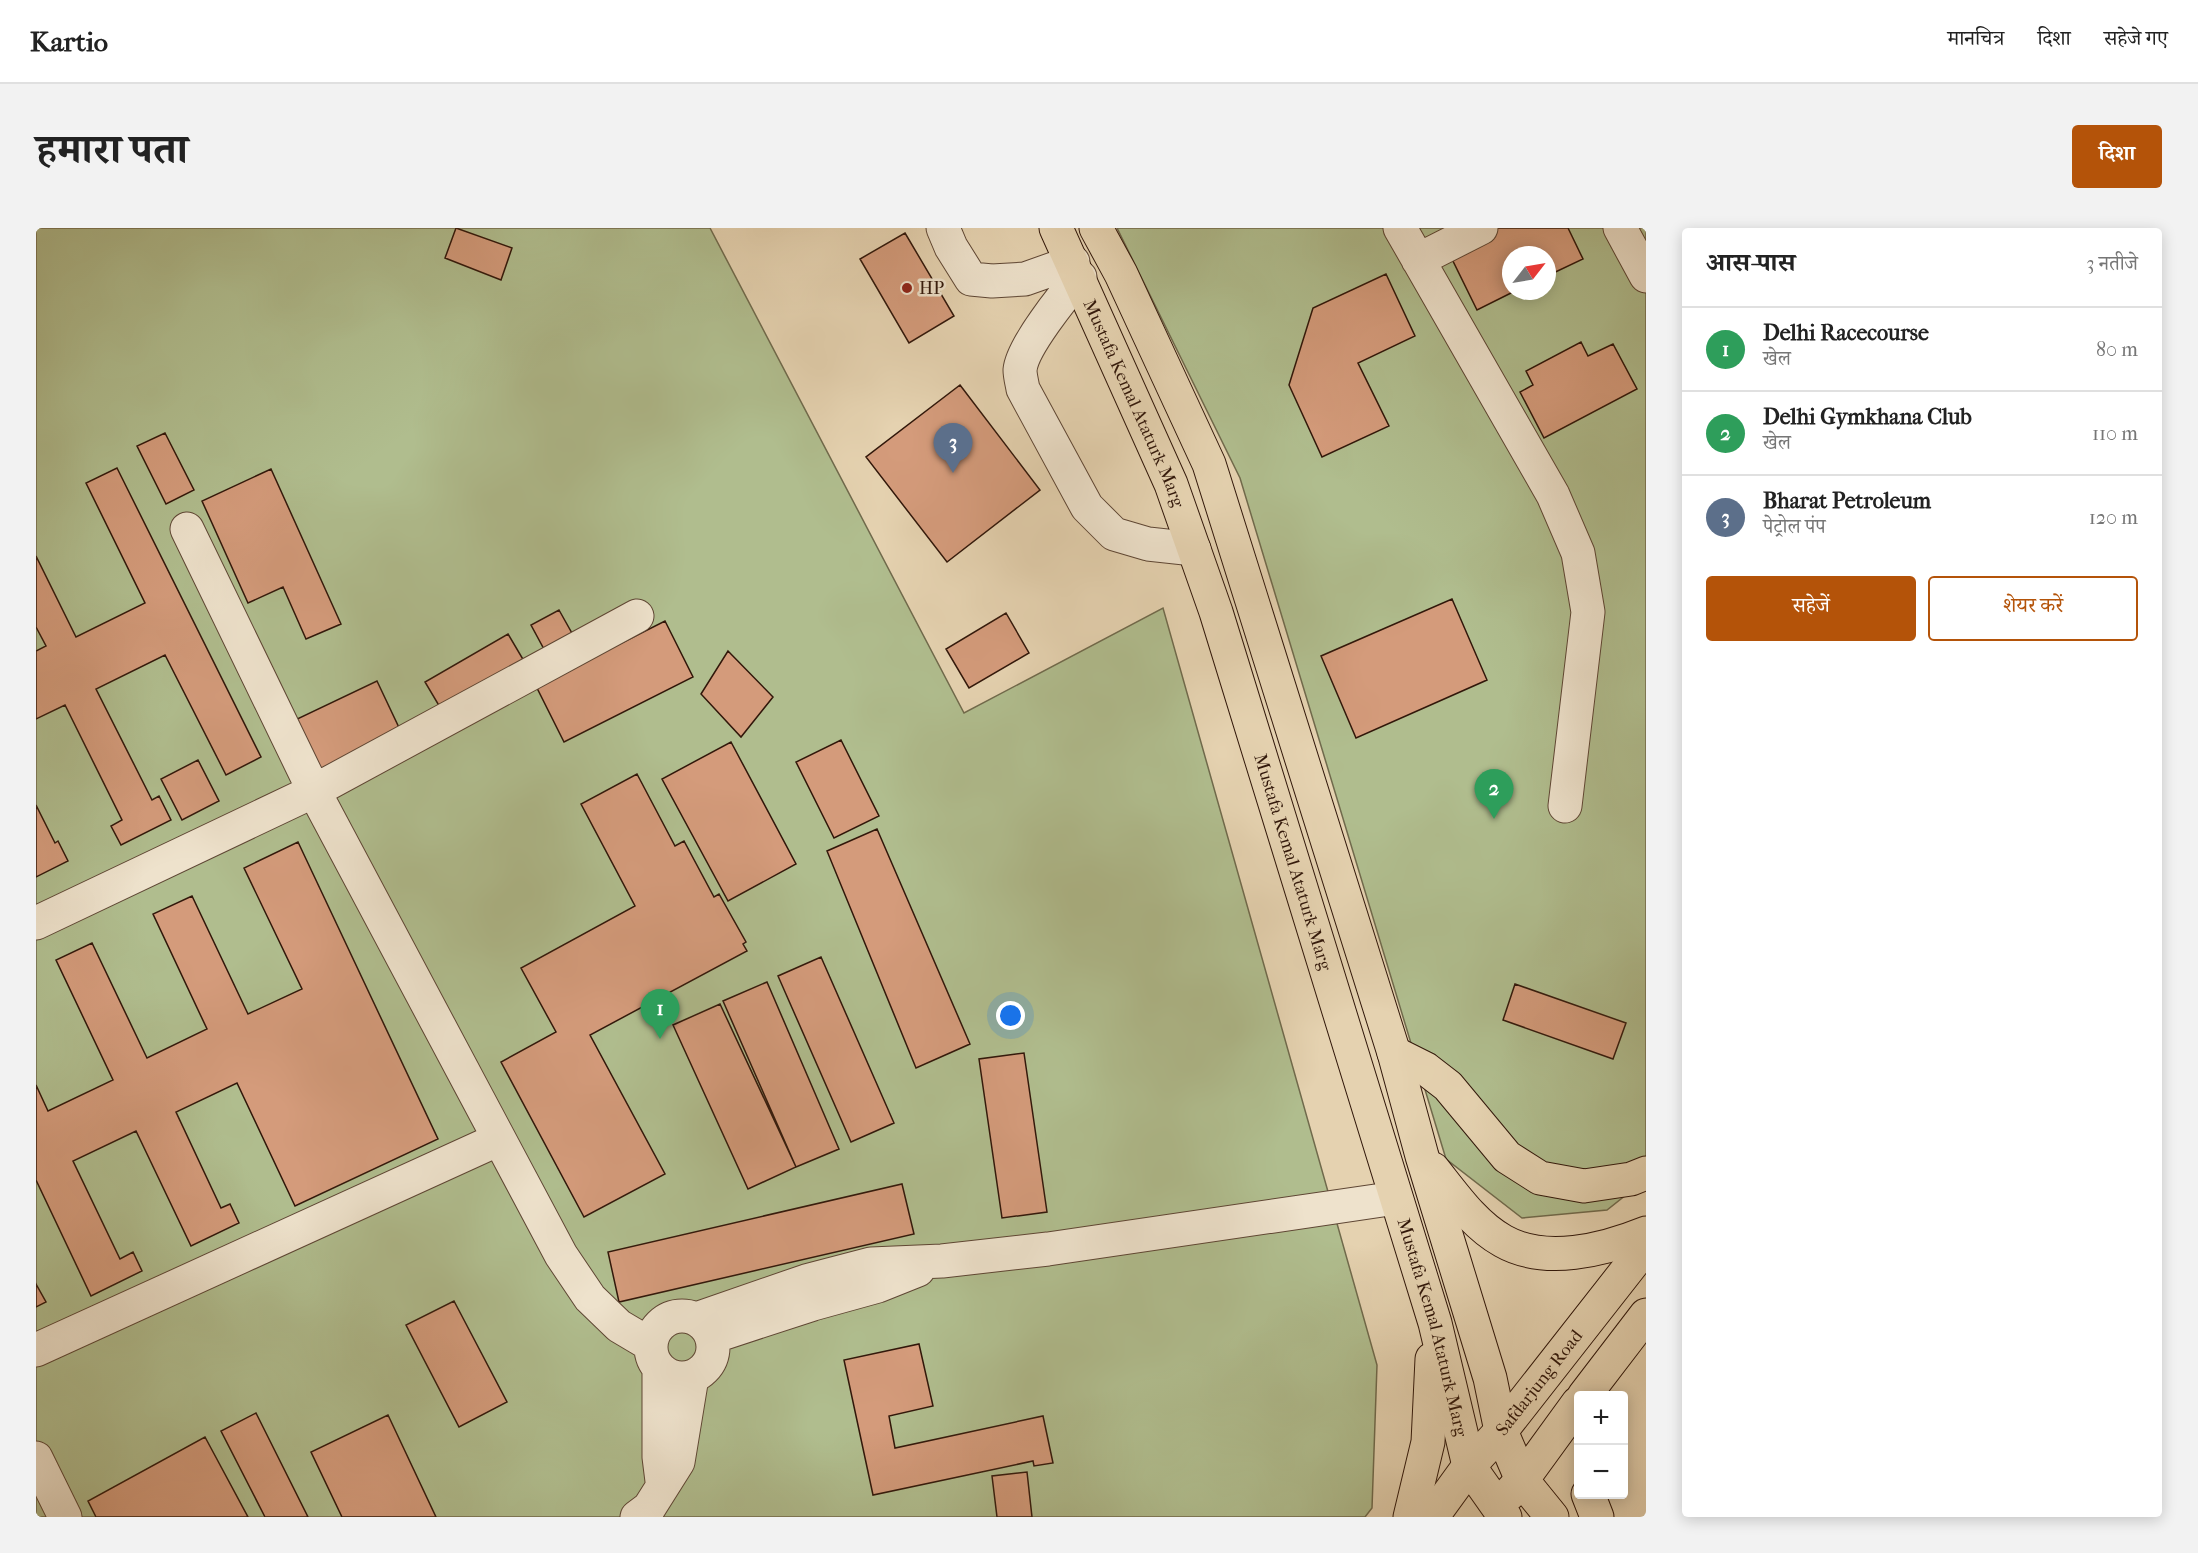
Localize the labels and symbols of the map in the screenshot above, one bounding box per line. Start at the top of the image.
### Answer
north arrow [1502,246,1556,300]
place label: HP [919,278,944,299]
marker: HP [900,281,914,295]
street label: Mustafa Kemal Ataturk Marg [1078,296,1189,511]
pin: 3 [934,424,972,473]
street label: Mustafa Kemal Ataturk Marg [1249,751,1336,973]
pin: 2 [1474,770,1514,819]
pin: 1 [640,990,680,1039]
your location [996,1001,1025,1030]
street label: Mustafa Kemal Ataturk Marg [1392,1216,1472,1439]
street label: Safdarjung Road [1492,1326,1587,1440]

